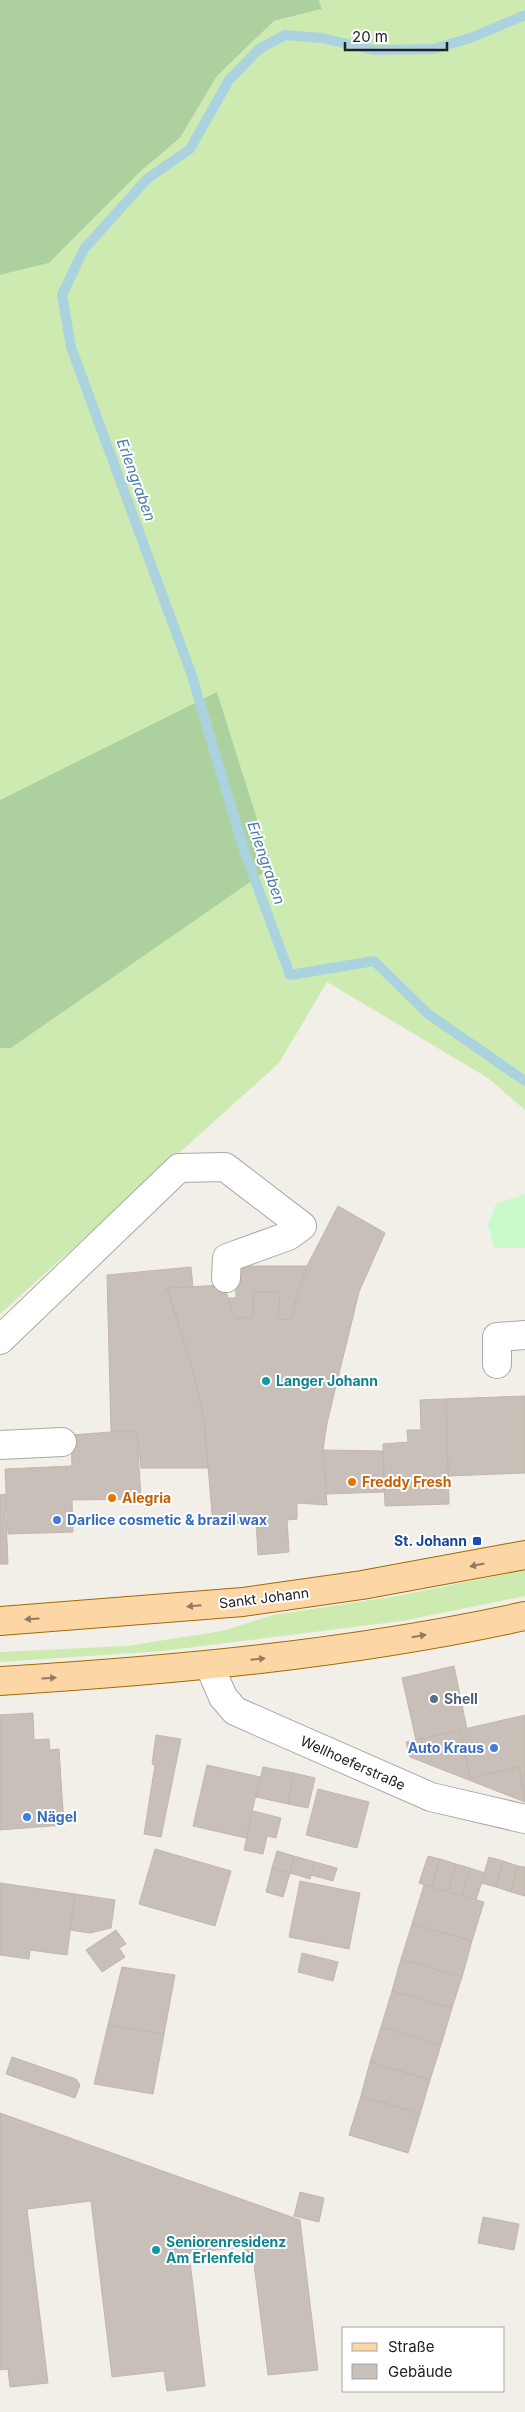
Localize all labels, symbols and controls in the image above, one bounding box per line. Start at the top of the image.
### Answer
scale bar [345,20,448,52]
text: 20 m [352,27,388,46]
water label: Erlengraben [113,436,160,524]
water label: Erlengraben [243,819,290,907]
place label: Langer Johann [276,1372,378,1389]
marker: Langer Johann [260,1375,272,1387]
place label: Freddy Fresh [362,1473,451,1490]
marker: Freddy Fresh [346,1476,358,1488]
place label: Alegria [122,1489,171,1506]
marker: Alegria [106,1492,118,1504]
place label: Darlice cosmetic & brazil wax [67,1511,267,1528]
marker: Darlice cosmetic & brazil wax [51,1514,63,1526]
place label: St. Johann [394,1532,467,1549]
marker: St. Johann [471,1535,483,1547]
one-way arrow [470,1561,485,1569]
street label: Sankt Johann [218,1584,310,1611]
one-way arrow [186,1602,202,1610]
one-way arrow [24,1616,40,1624]
one-way arrow [411,1632,427,1640]
one-way arrow [250,1655,266,1663]
one-way arrow [41,1673,57,1681]
place label: Shell [444,1690,478,1707]
marker: Shell [428,1693,440,1705]
street label: Wellhoeferstraße [298,1732,408,1793]
place label: Auto Kraus [408,1739,484,1756]
marker: Auto Kraus [488,1742,500,1754]
place label: Nägel [37,1808,77,1825]
marker: Nägel [21,1811,33,1823]
place label: Seniorenresidenz Am Erlenfeld [166,2233,286,2266]
marker: Seniorenresidenz Am Erlenfeld [150,2244,162,2256]
legend [342,2327,505,2392]
text: Straße [388,2337,435,2356]
text: Gebäude [388,2362,453,2381]

